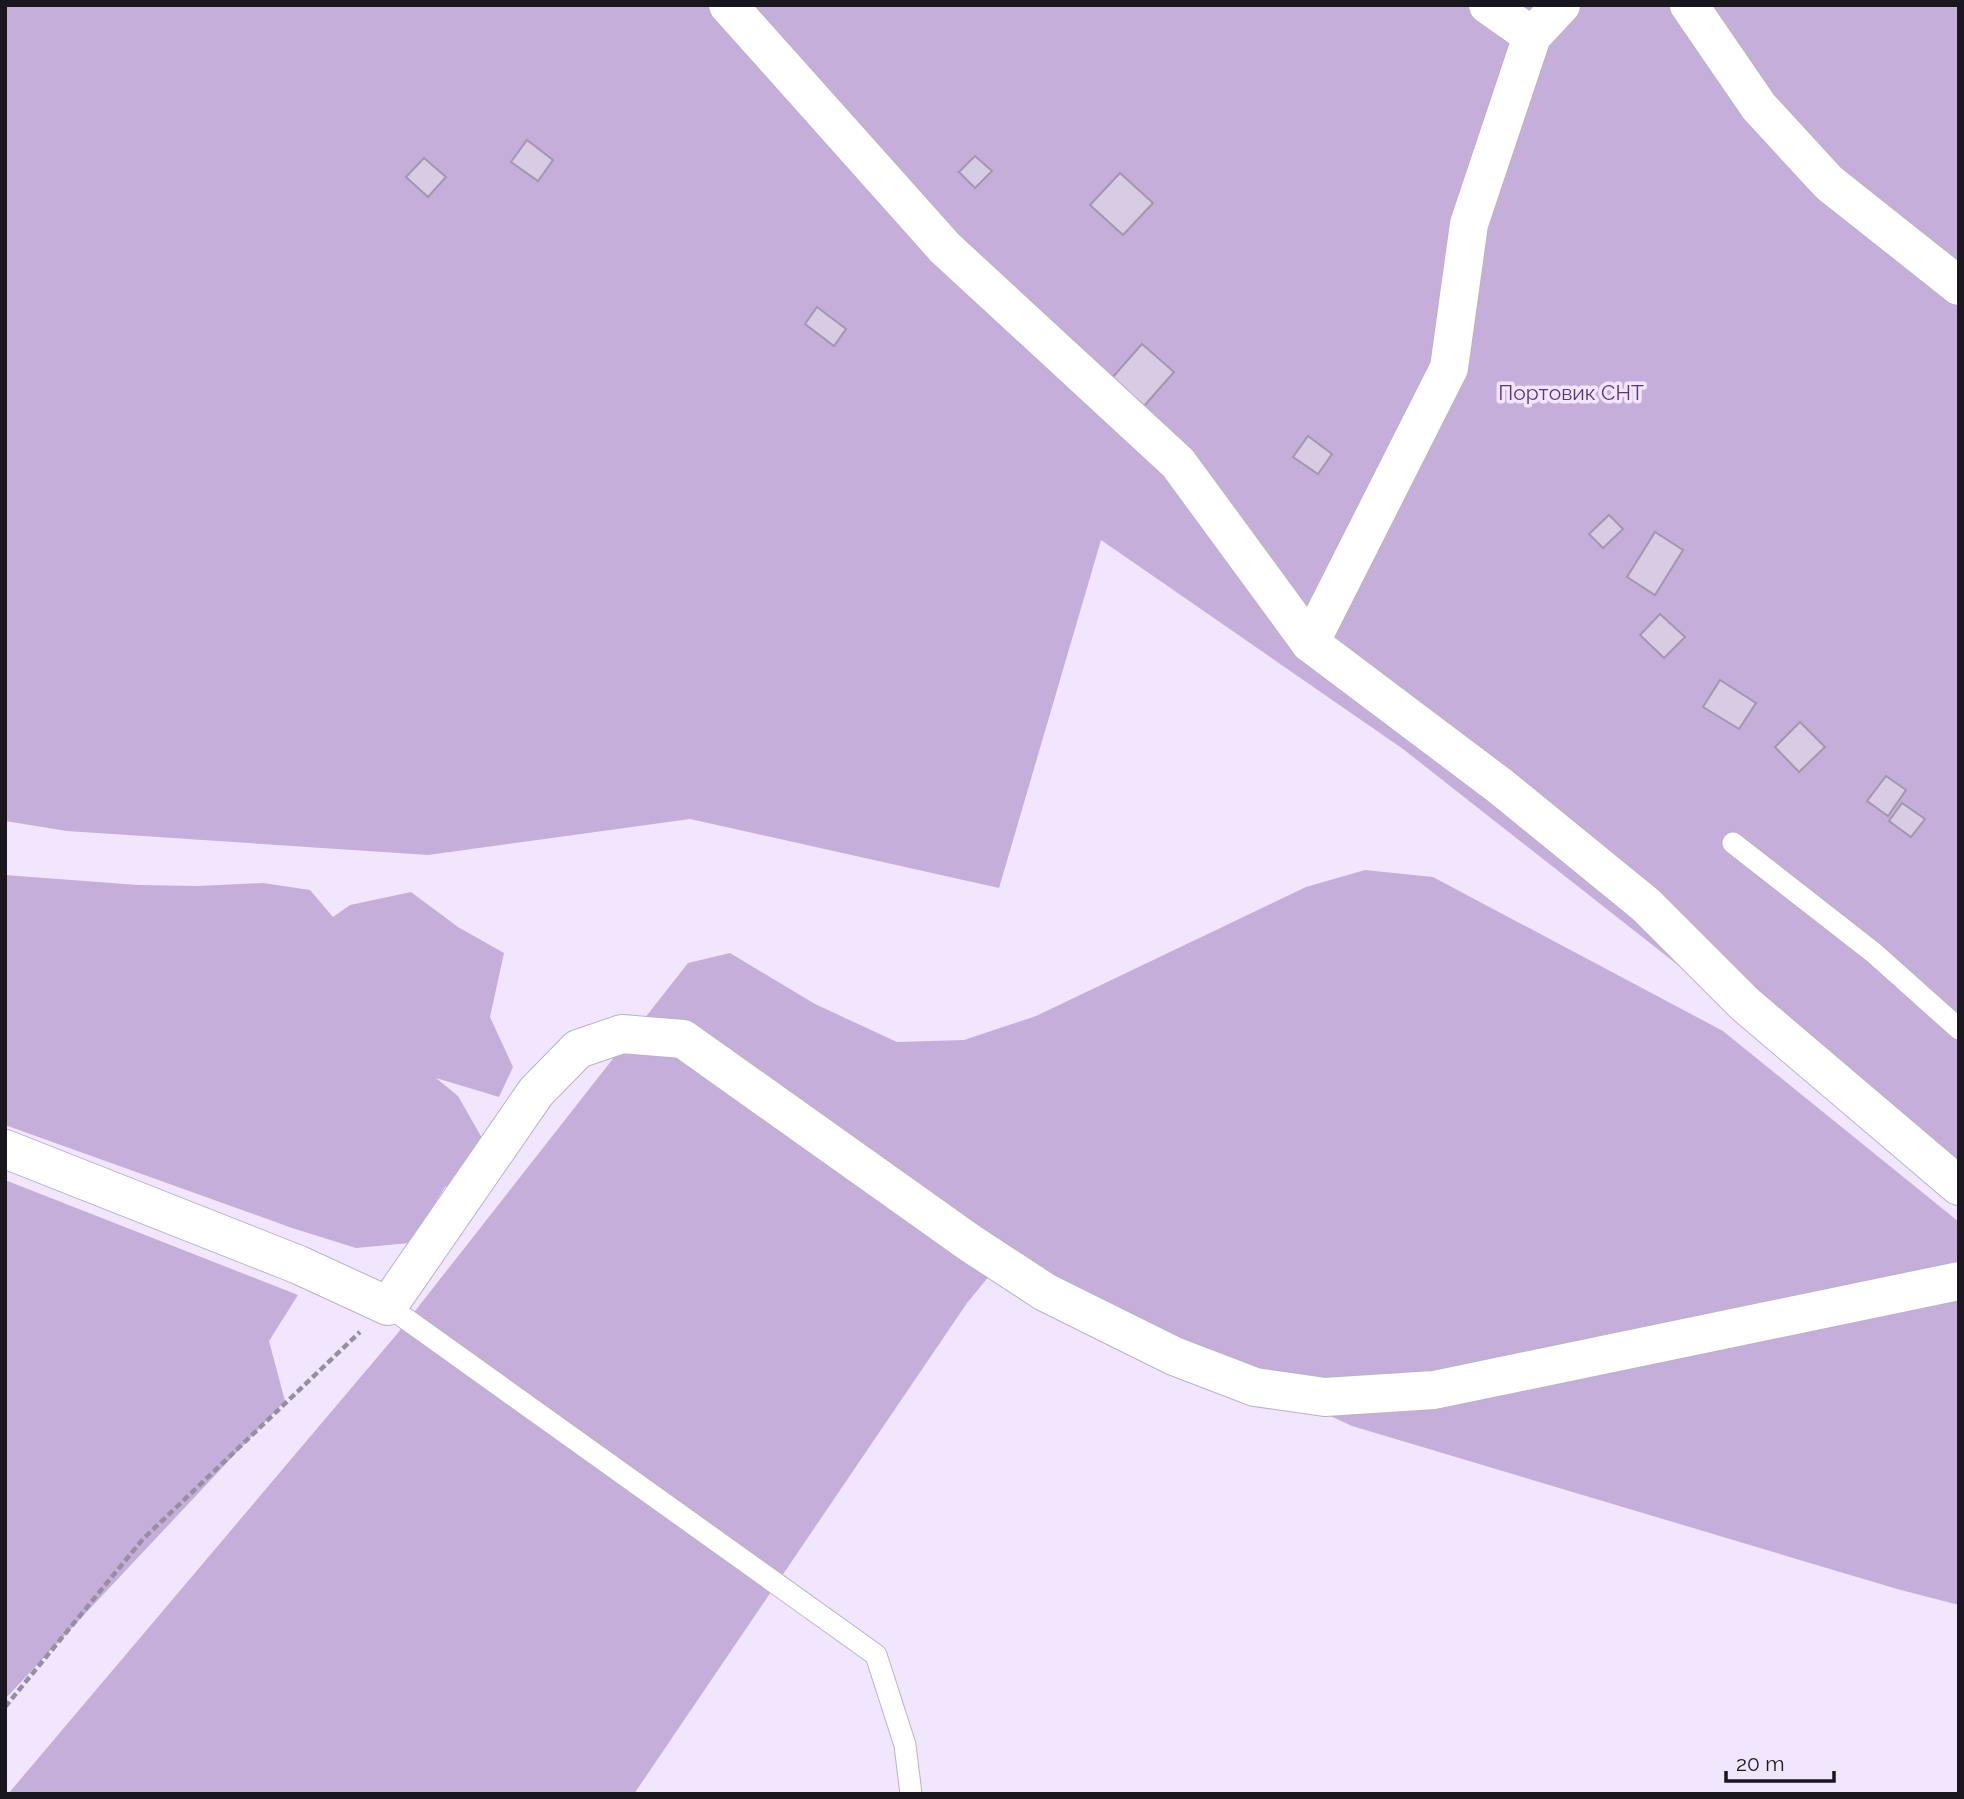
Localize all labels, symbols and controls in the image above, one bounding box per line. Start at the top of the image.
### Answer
park label: Портовик СНТ [1498,380,1644,405]
scale bar [1726,1740,1834,1784]
text: 20 m [1736,1751,1784,1776]

